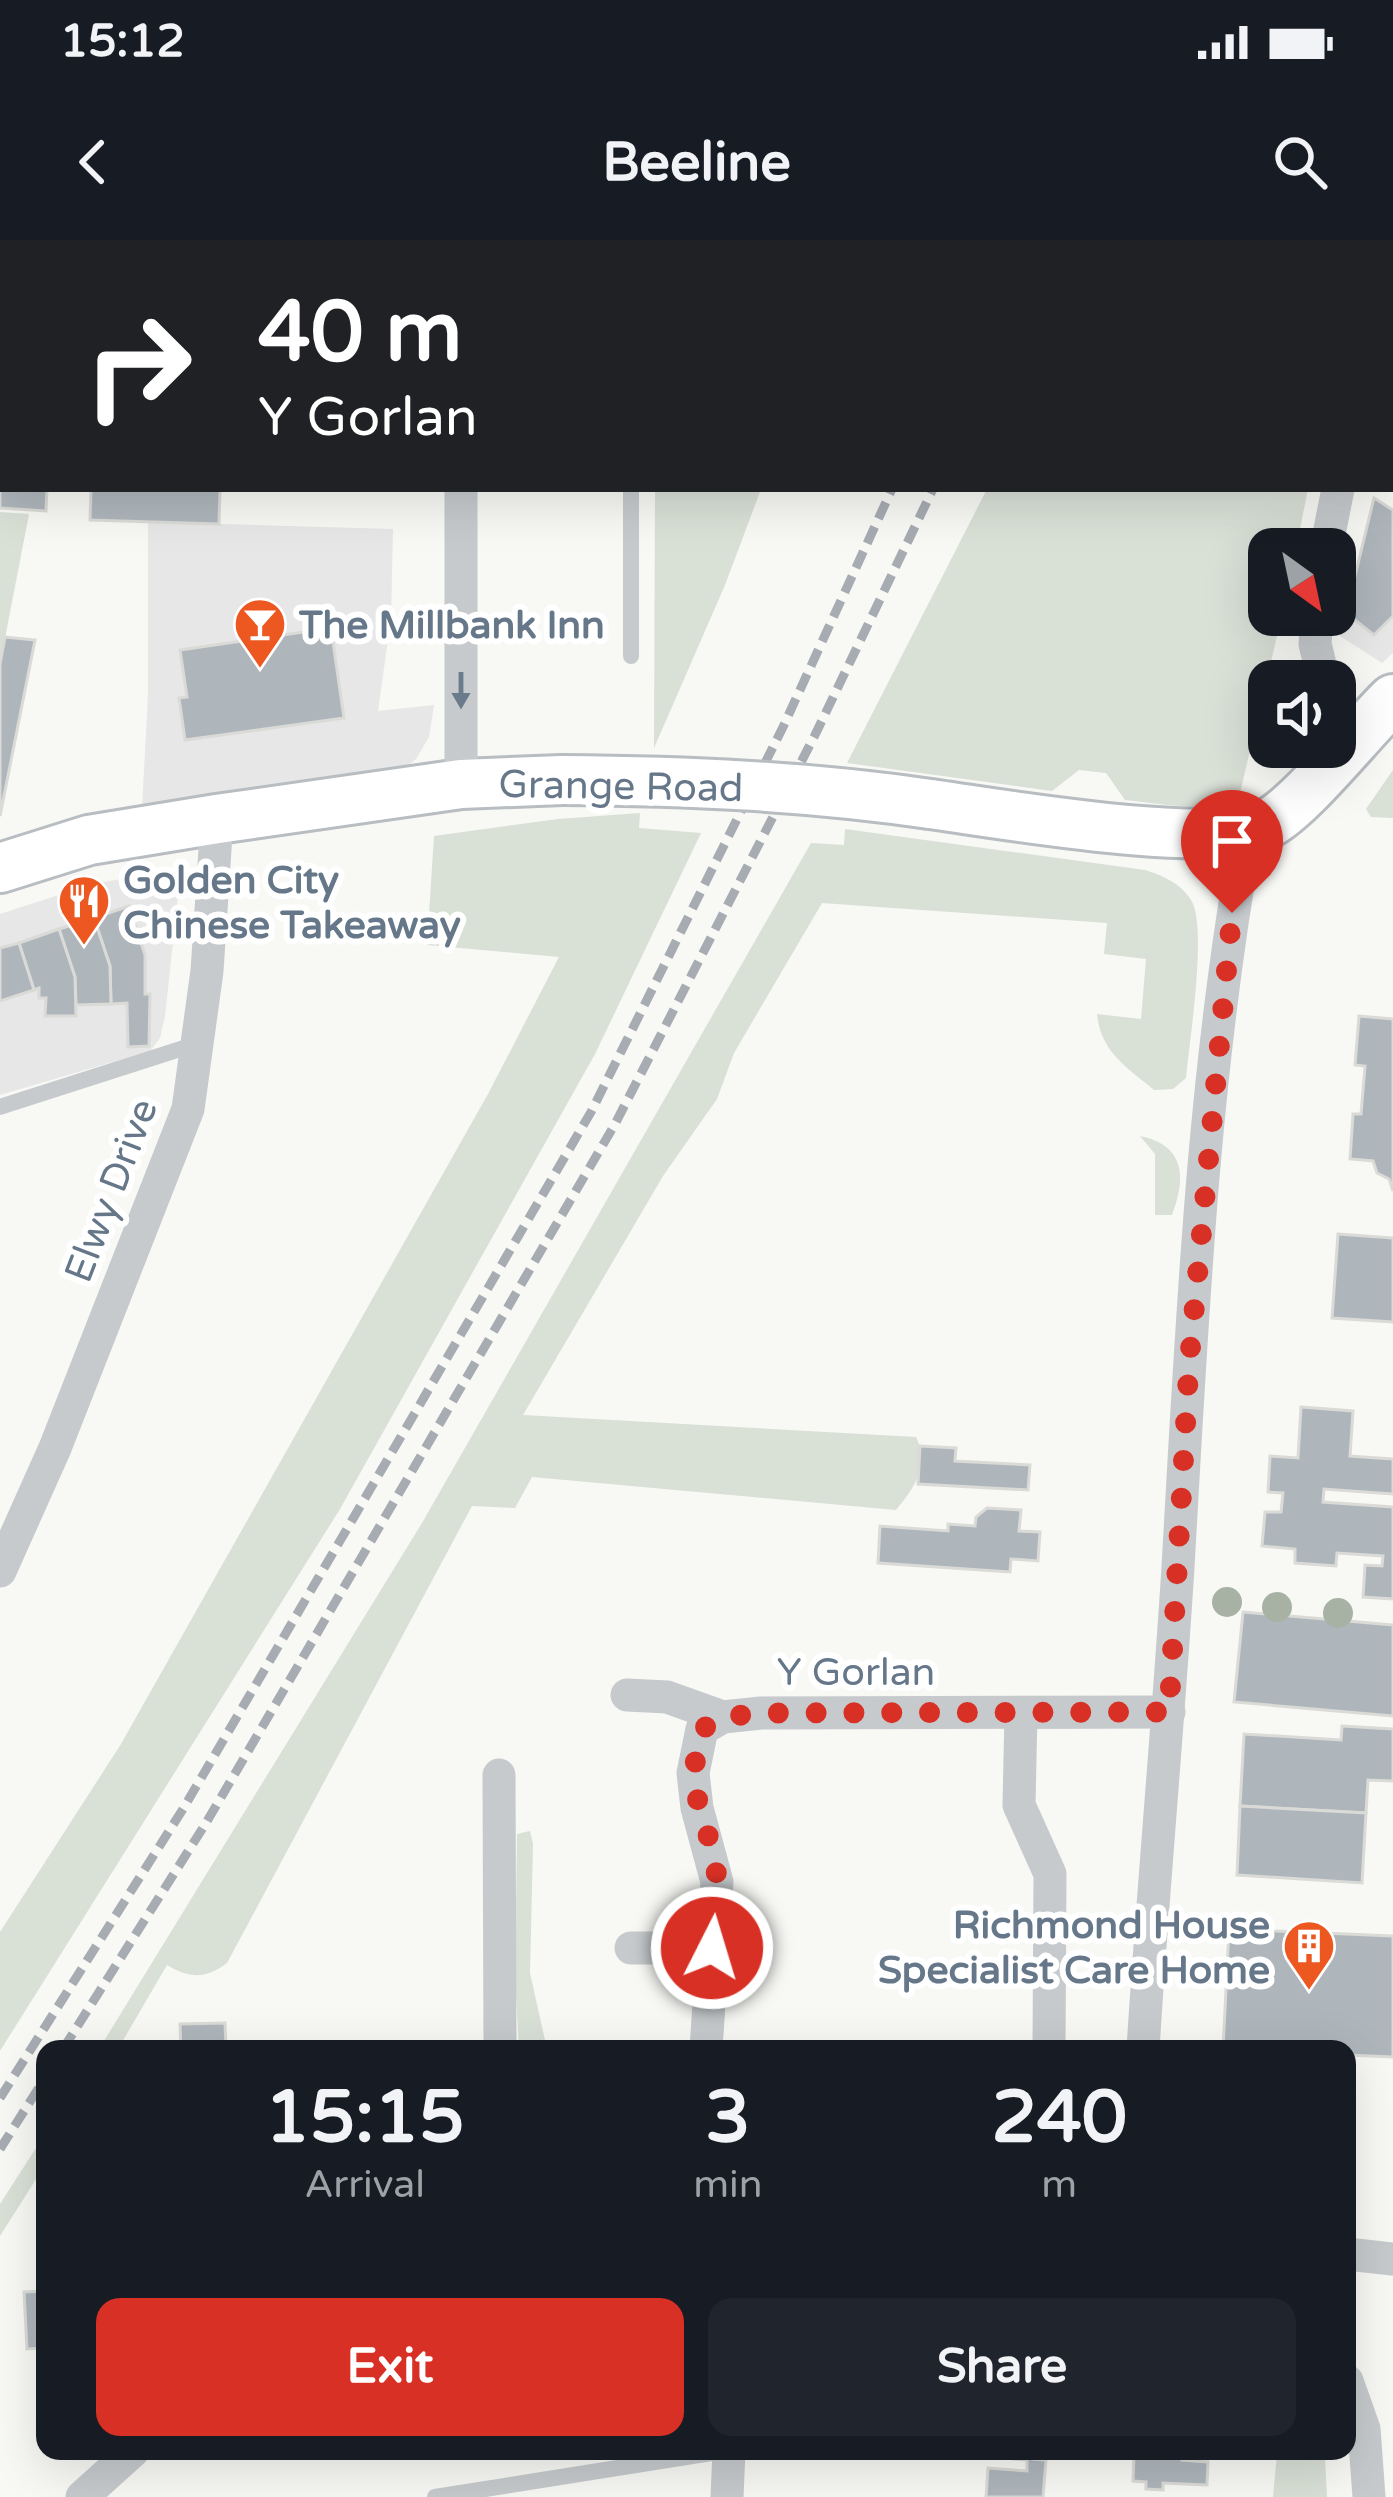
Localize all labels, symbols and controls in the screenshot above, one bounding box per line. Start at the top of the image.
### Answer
text: 15:12 [60,15,185,69]
icon: back [60,129,126,195]
icon: search [1267,129,1333,195]
text: Beeline [602,130,791,195]
text: 40 m [258,283,462,384]
icon: right [60,288,216,444]
text: Y Gorlan [258,385,478,450]
north arrow [1248,528,1356,636]
map controls [1248,528,1356,768]
bar icon: The Millbank Inn [232,596,288,670]
place label: The Millbank Inn [298,602,605,649]
button: sound [1248,660,1356,768]
one-way arrow [451,672,471,710]
street label: Grange Road [498,761,744,812]
pin [1181,790,1283,913]
icon: arrive [1199,808,1265,874]
place label: Golden City Chinese Takeaway [123,857,461,949]
restaurant icon: Golden City Chinese Takeaway [56,873,112,947]
street label: Elwy Drive [55,1092,168,1289]
street label: Y Gorlan [777,1649,935,1696]
position arrow [649,1885,775,2011]
place label: Richmond House Specialist Care Home [878,1902,1270,1994]
building icon: Richmond House Specialist Care Home [1281,1918,1337,1992]
text: 15:15 [265,2075,464,2162]
text: 3 [705,2075,751,2162]
text: 240 [991,2075,1127,2162]
text: Arrival [304,2161,425,2208]
text: min [693,2161,763,2208]
text: m [1041,2161,1077,2208]
button: Exit [96,2298,684,2436]
button: Share [708,2298,1296,2436]

